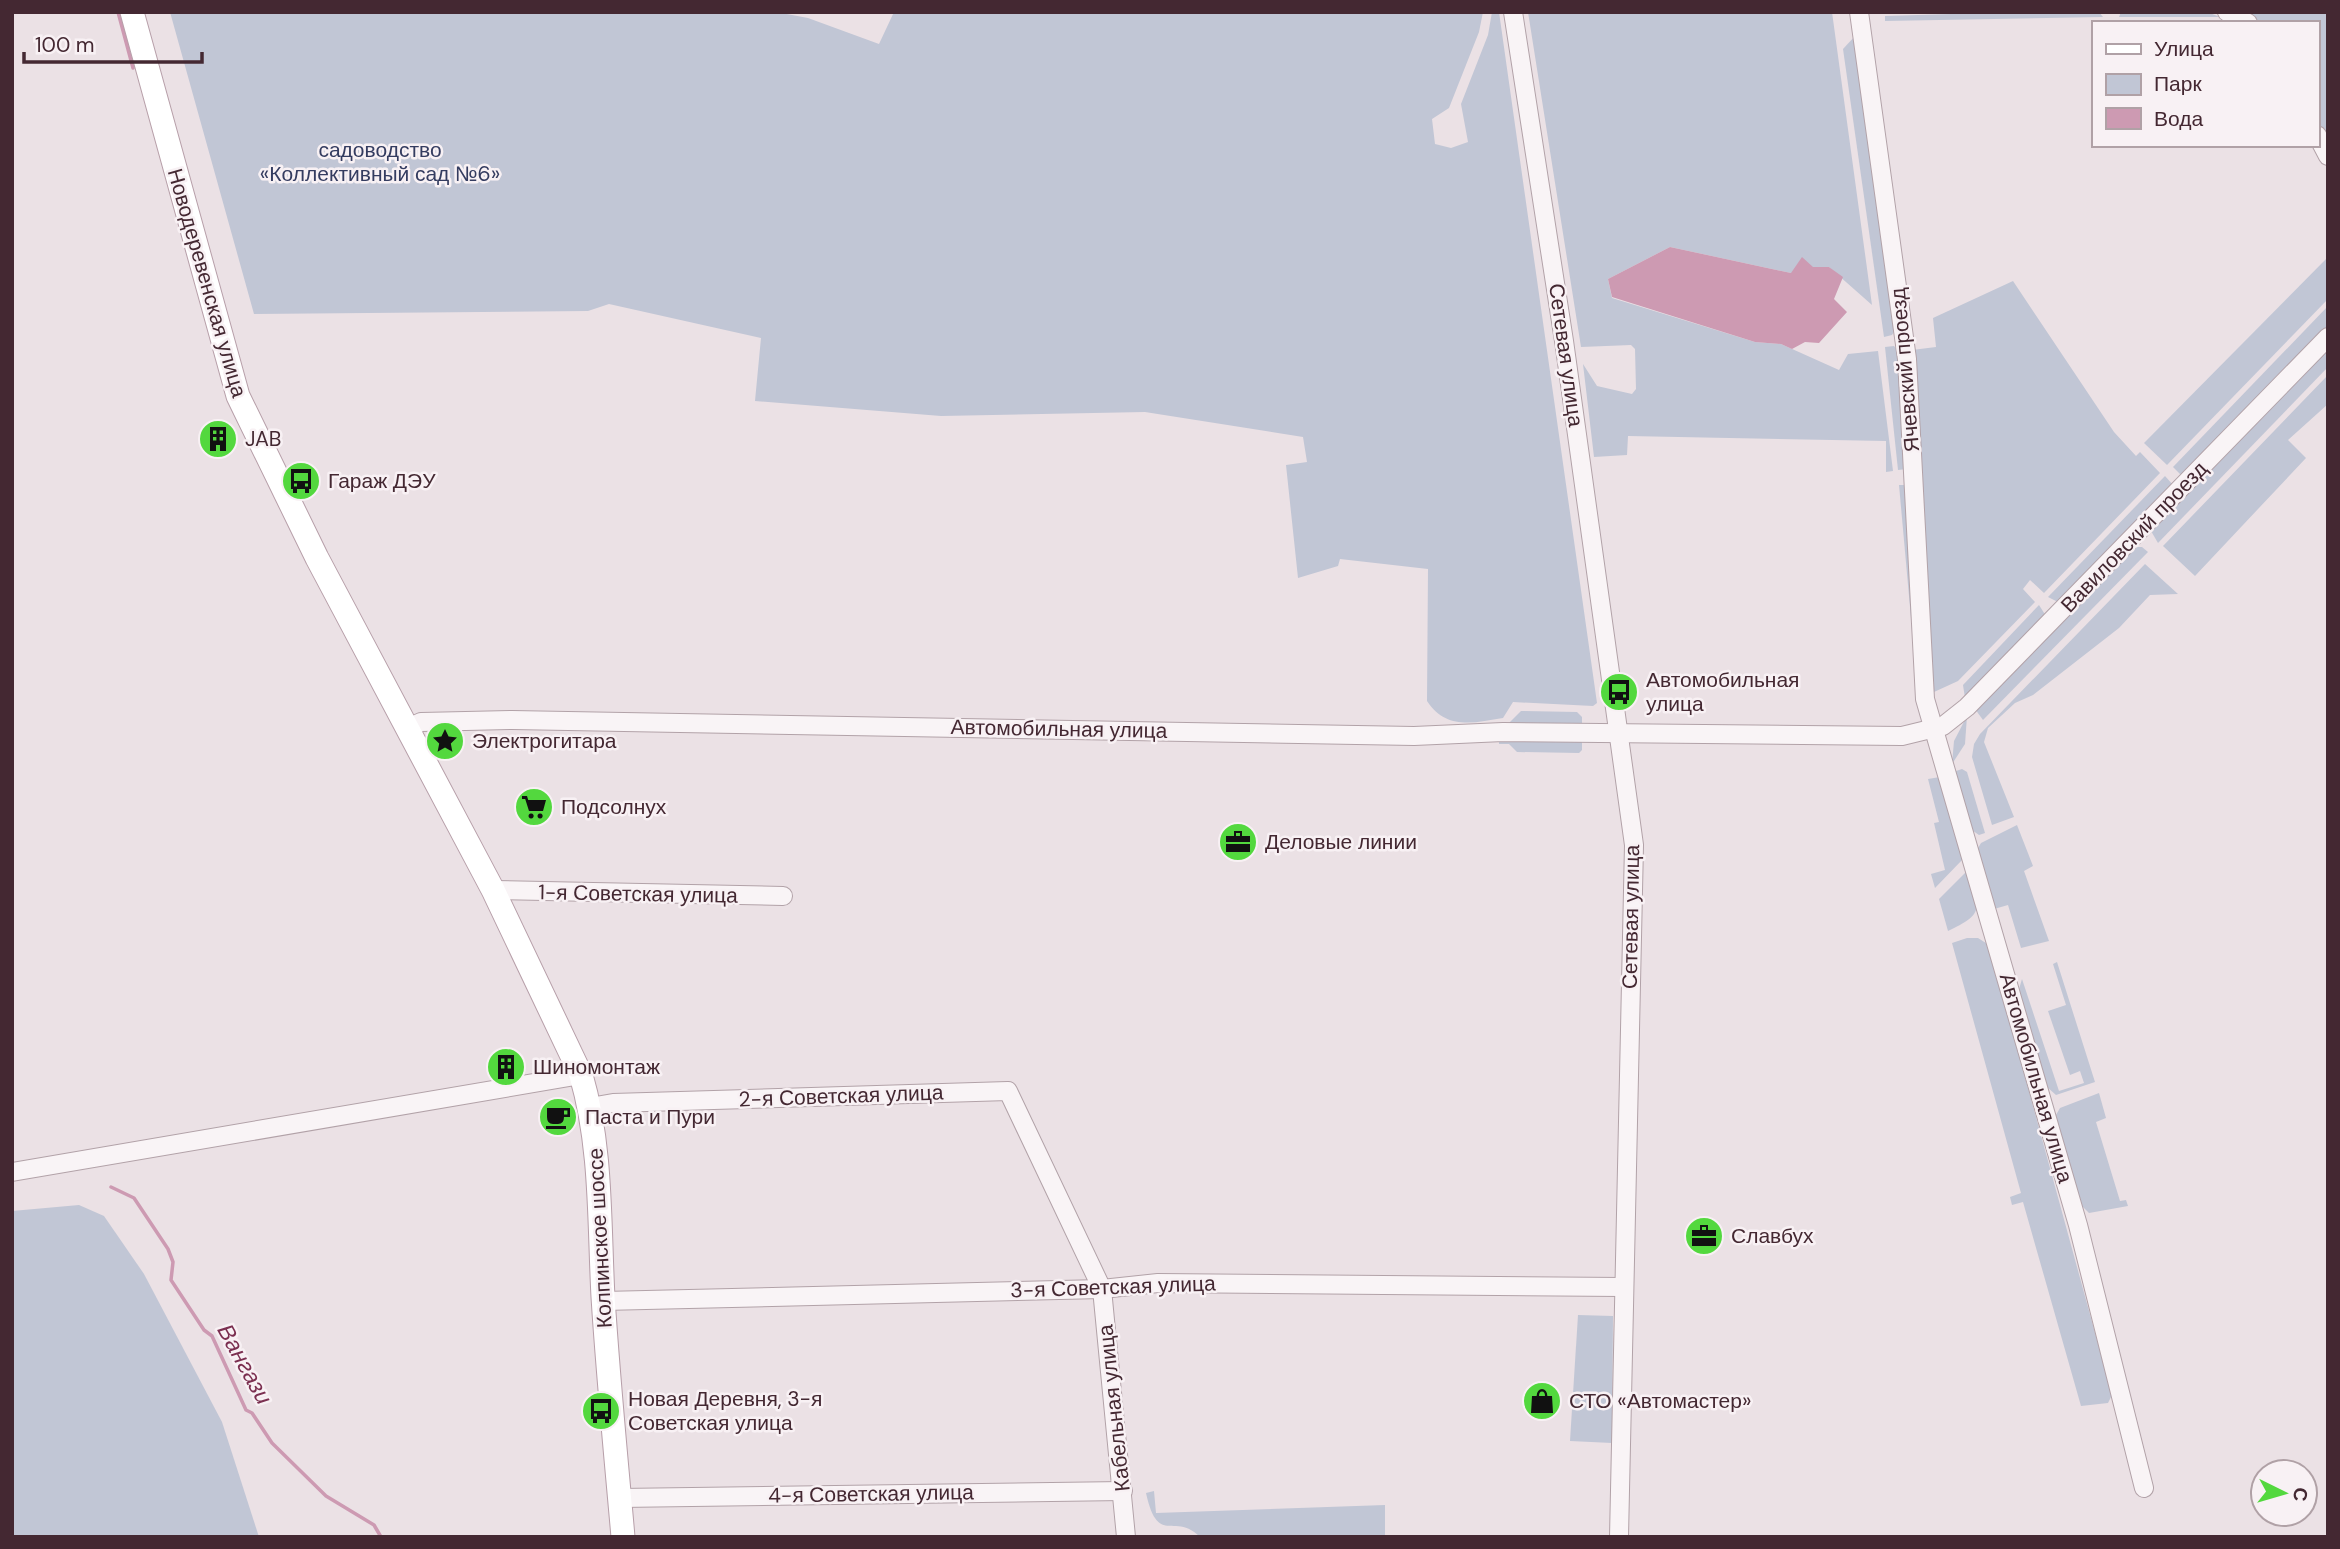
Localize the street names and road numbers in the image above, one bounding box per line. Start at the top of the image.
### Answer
street label: Новодеревенская улица [161,165,253,401]
street label: Сетевая улица [1542,282,1590,429]
street label: Ячевский проезд [1884,287,1926,453]
street label: Вавиловский проезд [2055,455,2213,619]
street label: Автомобильная улица [950,713,1168,745]
street label: Сетевая улица [1616,844,1646,989]
street label: 1-я Советская улица [538,878,738,910]
street label: Автомобильная улица [1993,970,2079,1186]
street label: 2-я Советская улица [738,1078,944,1114]
street label: Колпинское шоссе [581,1147,619,1329]
street label: 3-я Советская улица [1010,1269,1216,1305]
street label: Кабельная улица [1091,1323,1137,1493]
street label: 4-я Советская улица [768,1478,974,1510]

